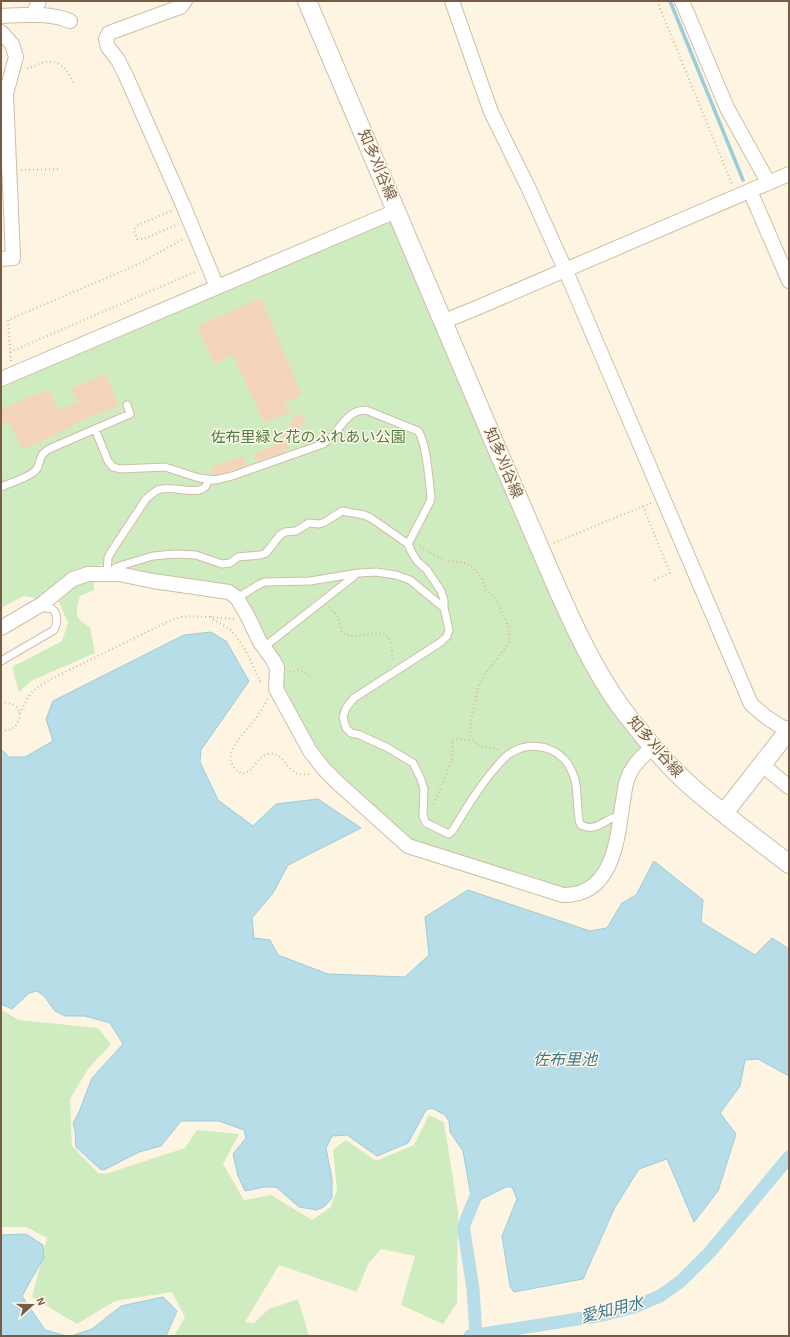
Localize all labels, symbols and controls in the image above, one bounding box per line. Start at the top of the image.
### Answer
street label: 知多刈谷線 [355,127,399,202]
street label: 知多刈谷線 [481,425,525,500]
park label: 佐布里緑と花のふれあい公園 [210,429,406,445]
street label: 知多刈谷線 [625,713,686,780]
water label: 佐布里池 [533,1051,599,1068]
north arrow [12,1285,52,1325]
water label: 愛知用水 [579,1293,647,1326]
text: N [34,1296,47,1307]

